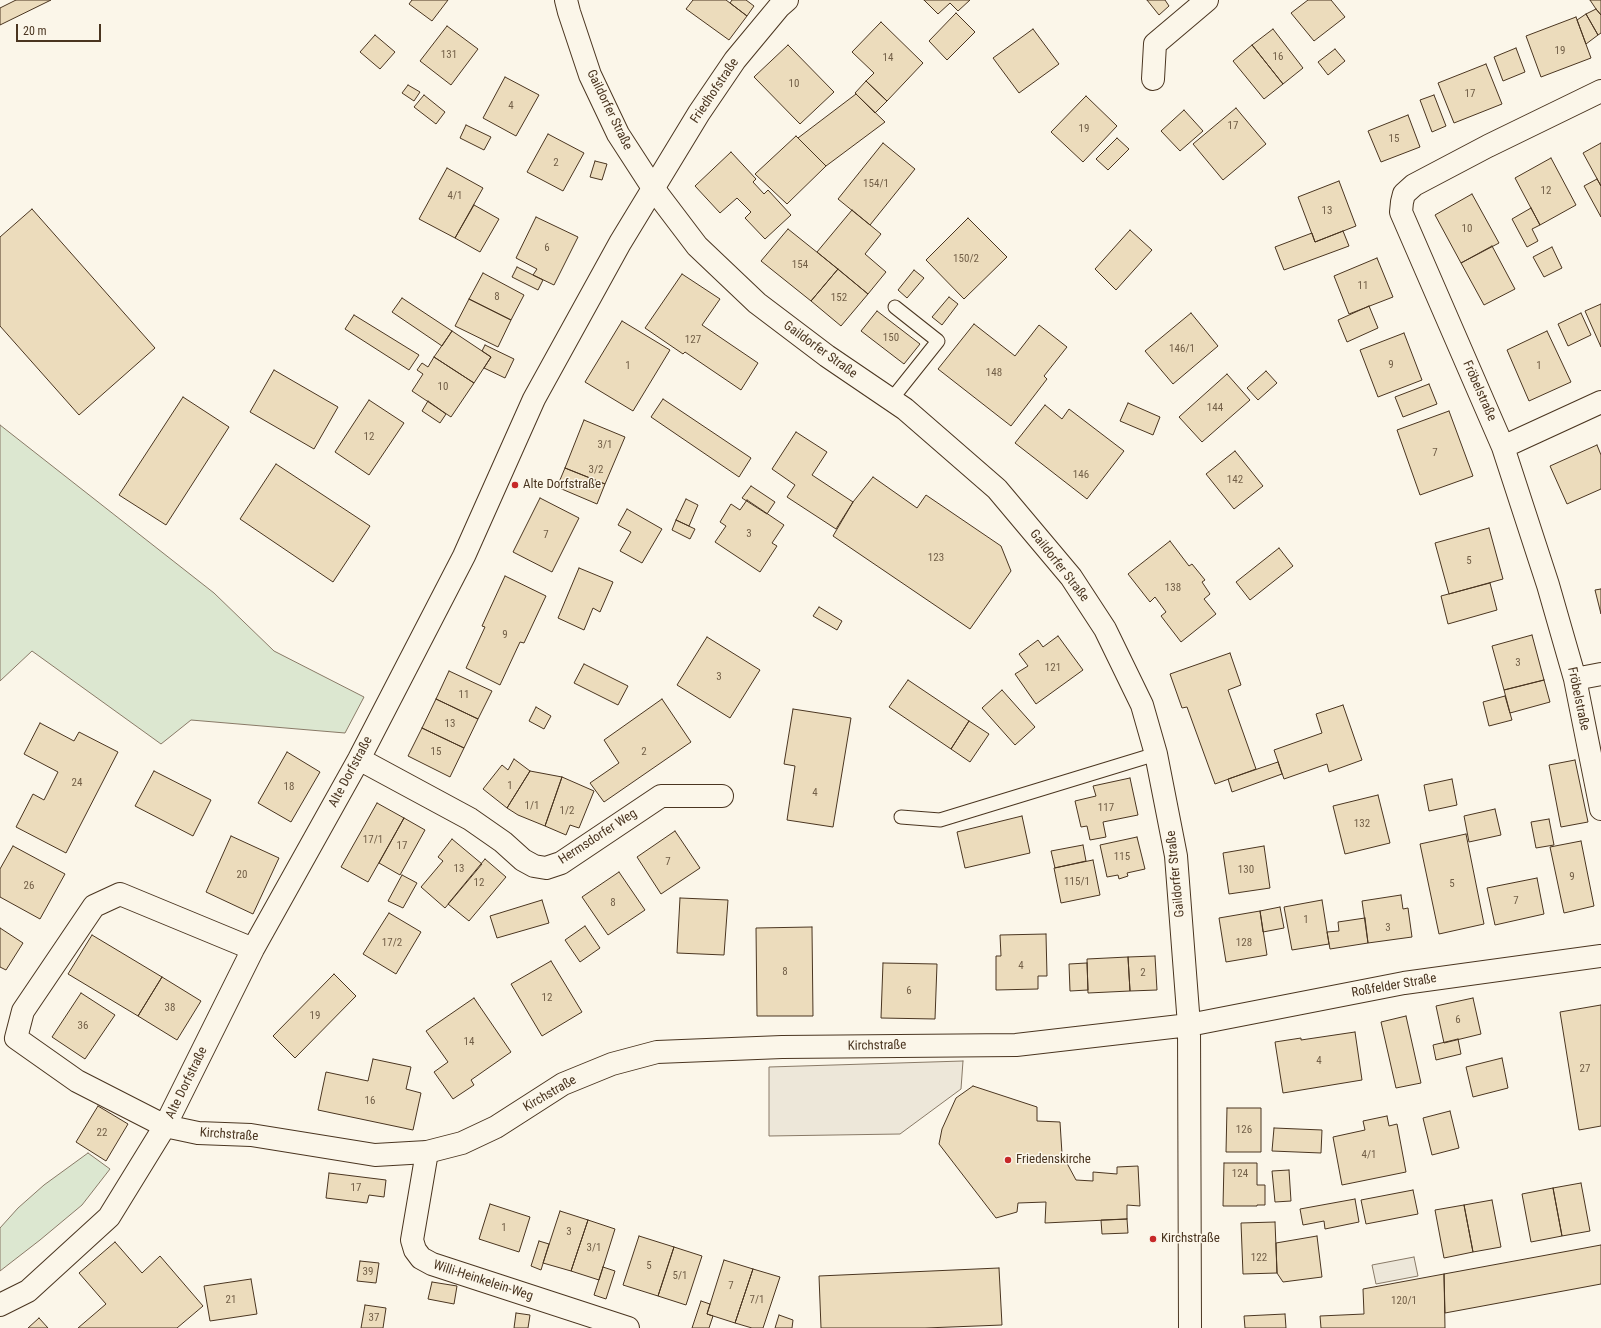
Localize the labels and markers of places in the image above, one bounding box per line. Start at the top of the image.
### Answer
place label: Alte Dorfstraße [523,477,601,493]
marker: Alte Dorfstraße [510,480,520,490]
place label: Friedenskirche [1016,1152,1091,1168]
marker: Friedenskirche [1003,1155,1013,1165]
place label: Kirchstraße [1161,1231,1220,1247]
marker: Kirchstraße [1148,1234,1158,1244]

